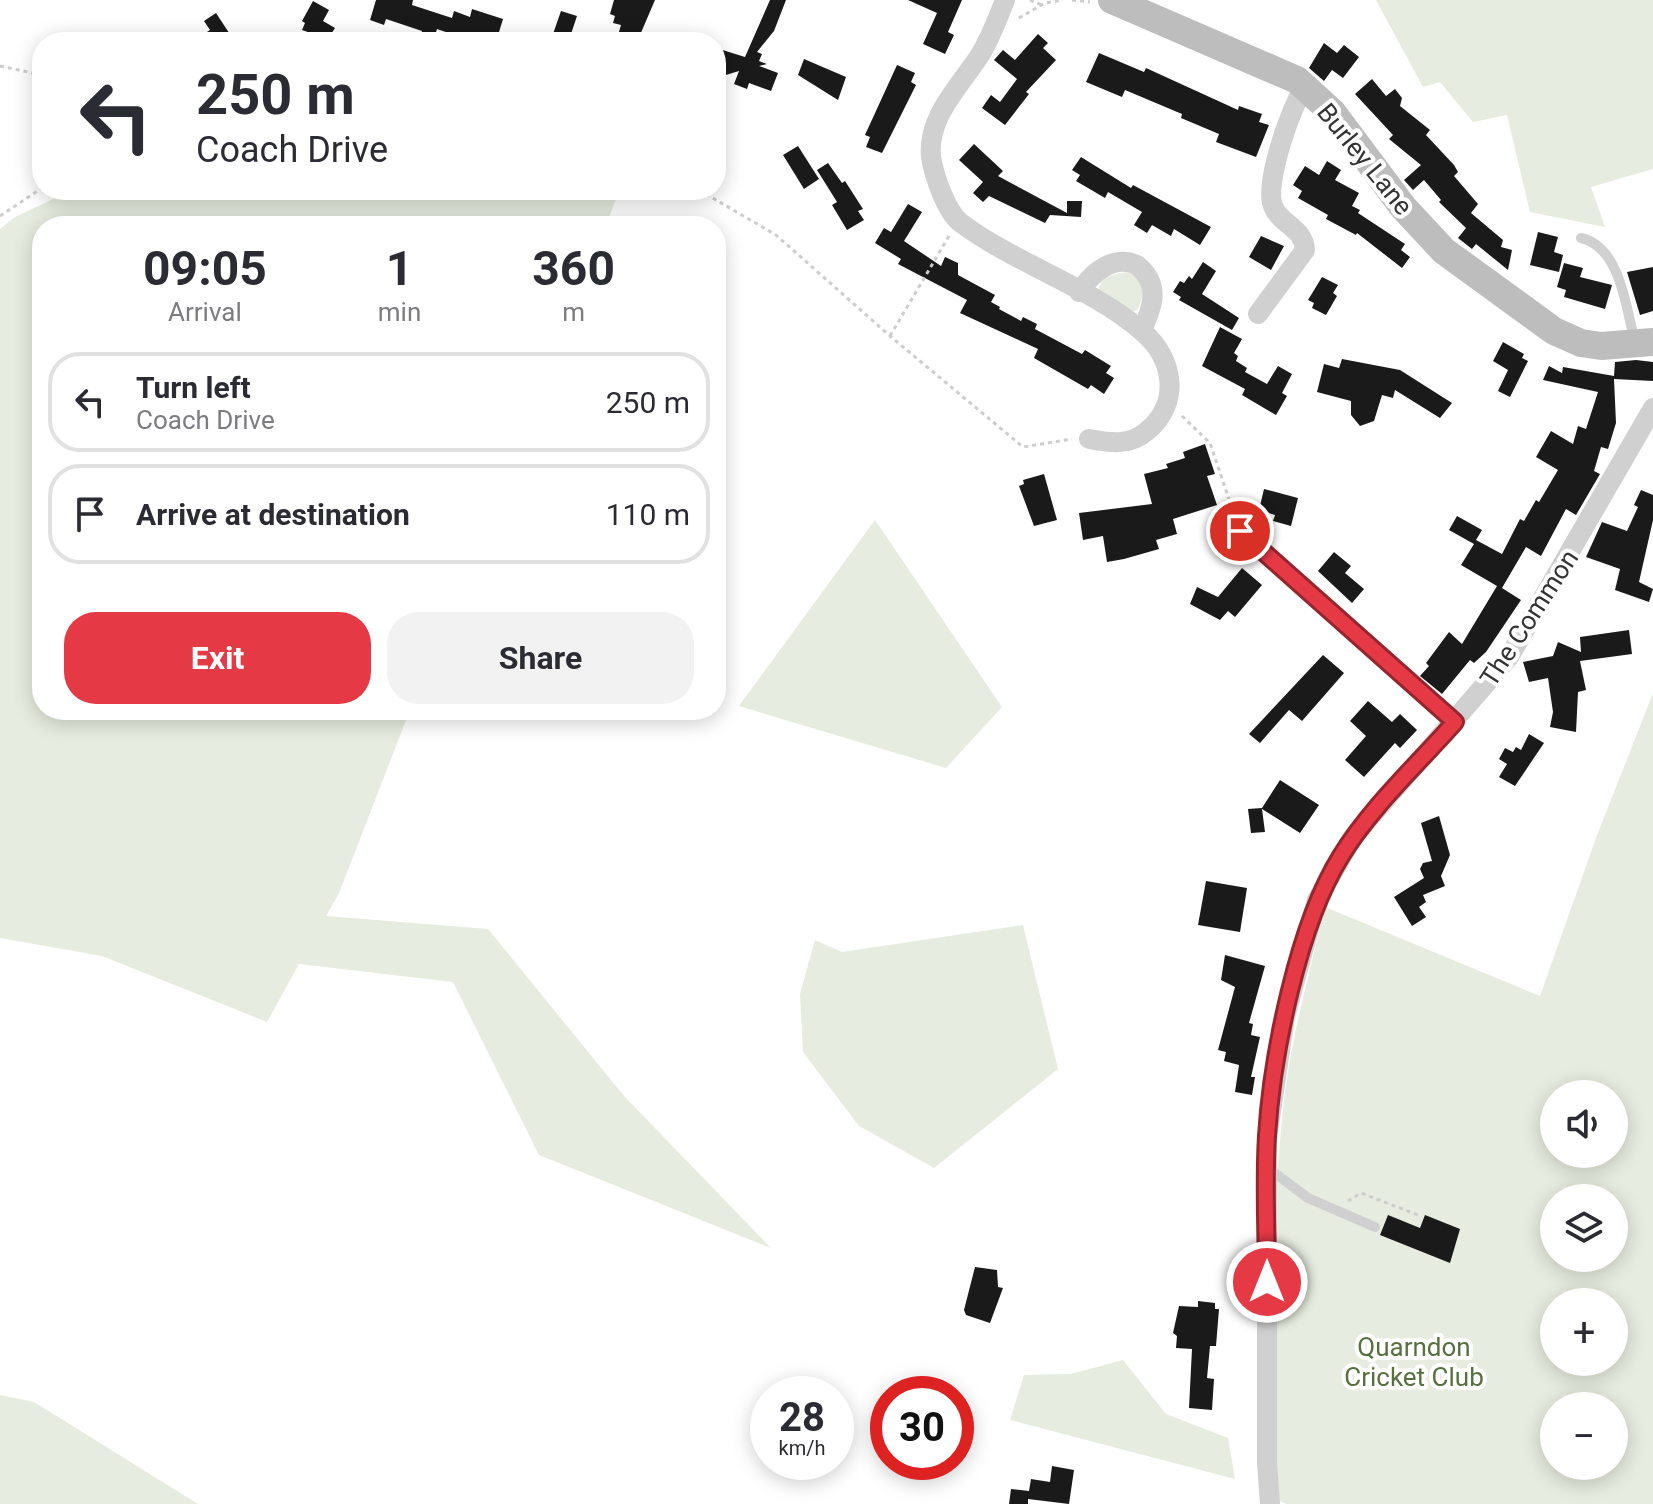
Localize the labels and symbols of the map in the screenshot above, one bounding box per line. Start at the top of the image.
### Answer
street label: Burley Lane [1311,97,1419,221]
pin [1206,497,1274,565]
street label: The Common [1474,544,1584,692]
position arrow [1225,1240,1309,1324]
park label: Quarndon Cricket Club [1344,1332,1484,1392]
speed limit sign: 30 [870,1376,974,1480]

